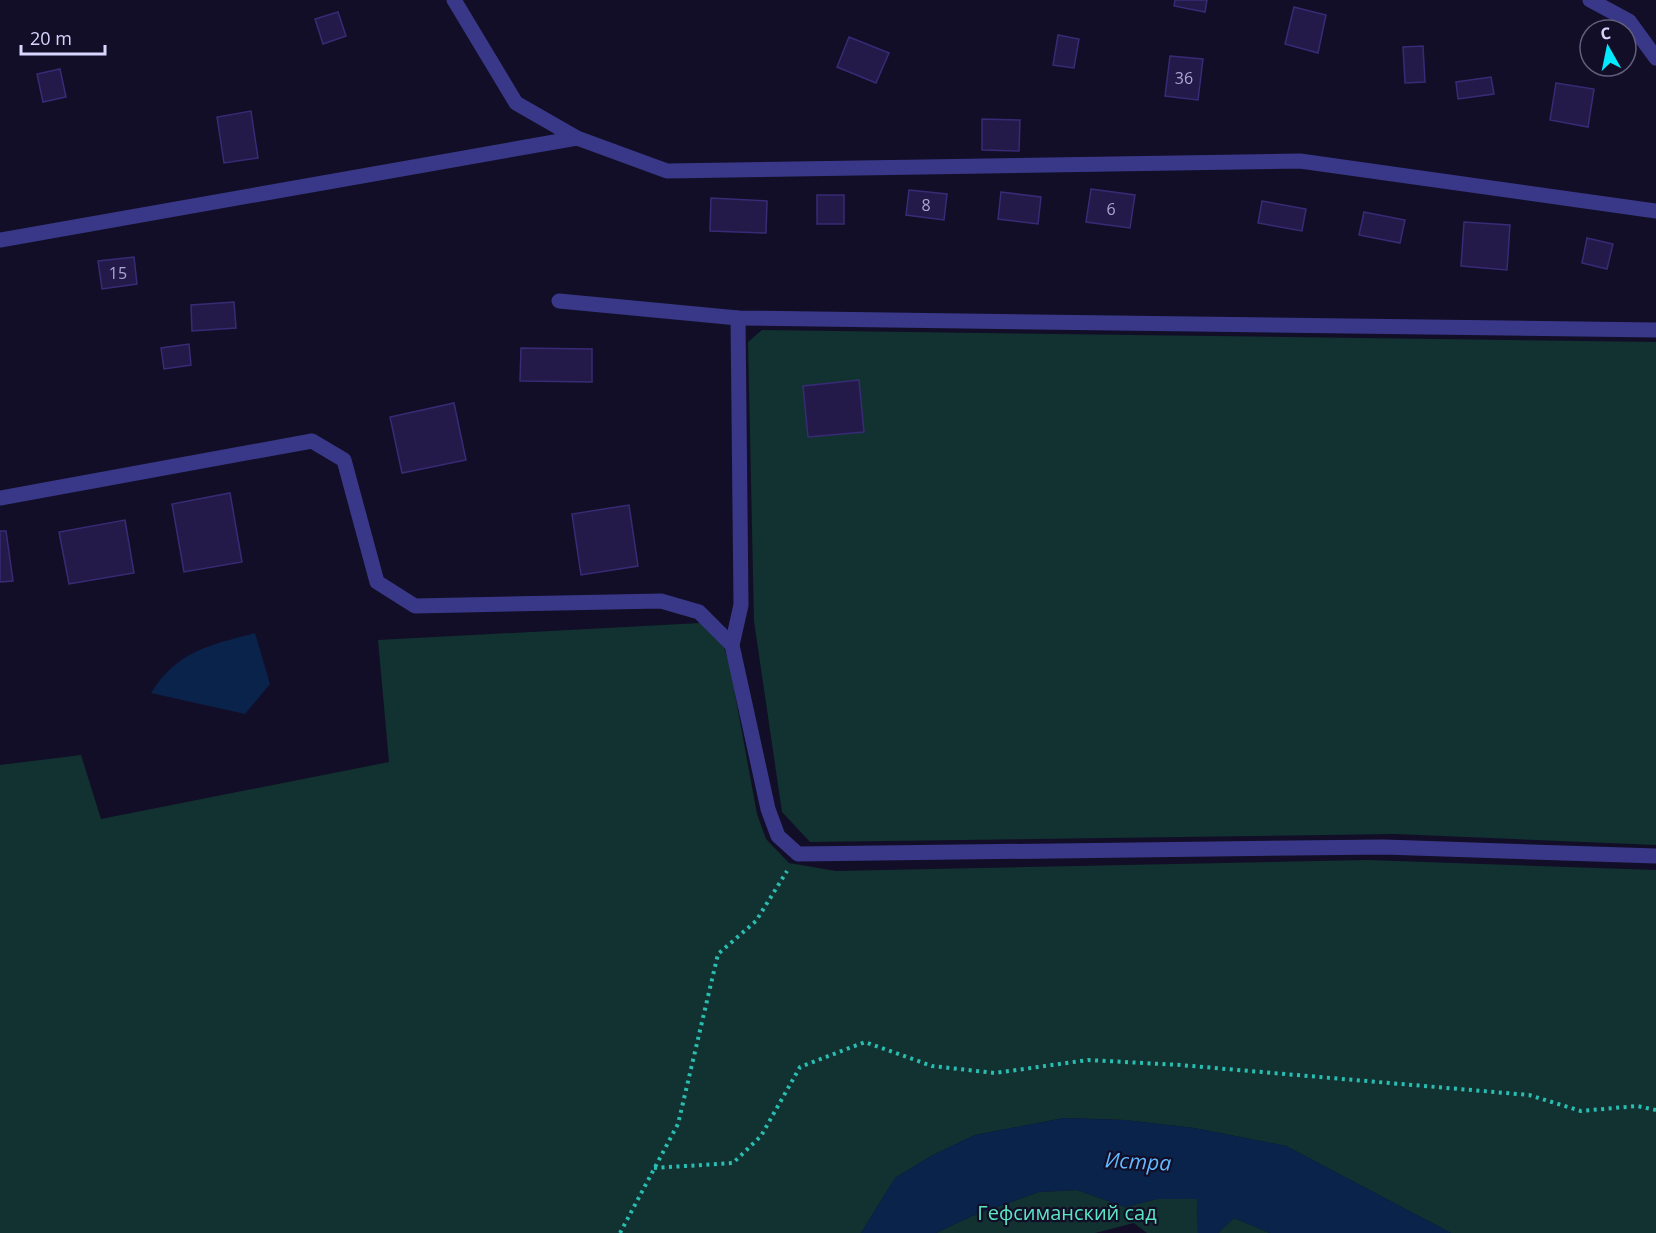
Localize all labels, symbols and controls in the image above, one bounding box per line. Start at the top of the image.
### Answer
scale bar [21,18,105,56]
north arrow [1578,18,1638,78]
text: С [1599,22,1612,45]
text: 20 m [30,26,72,50]
house number: 36 [1175,67,1193,89]
house number: 8 [921,194,931,216]
house number: 6 [1106,198,1116,220]
house number: 15 [109,262,127,284]
water label: Истра [1104,1145,1172,1177]
park label: Гефсиманский сад [977,1199,1157,1226]

